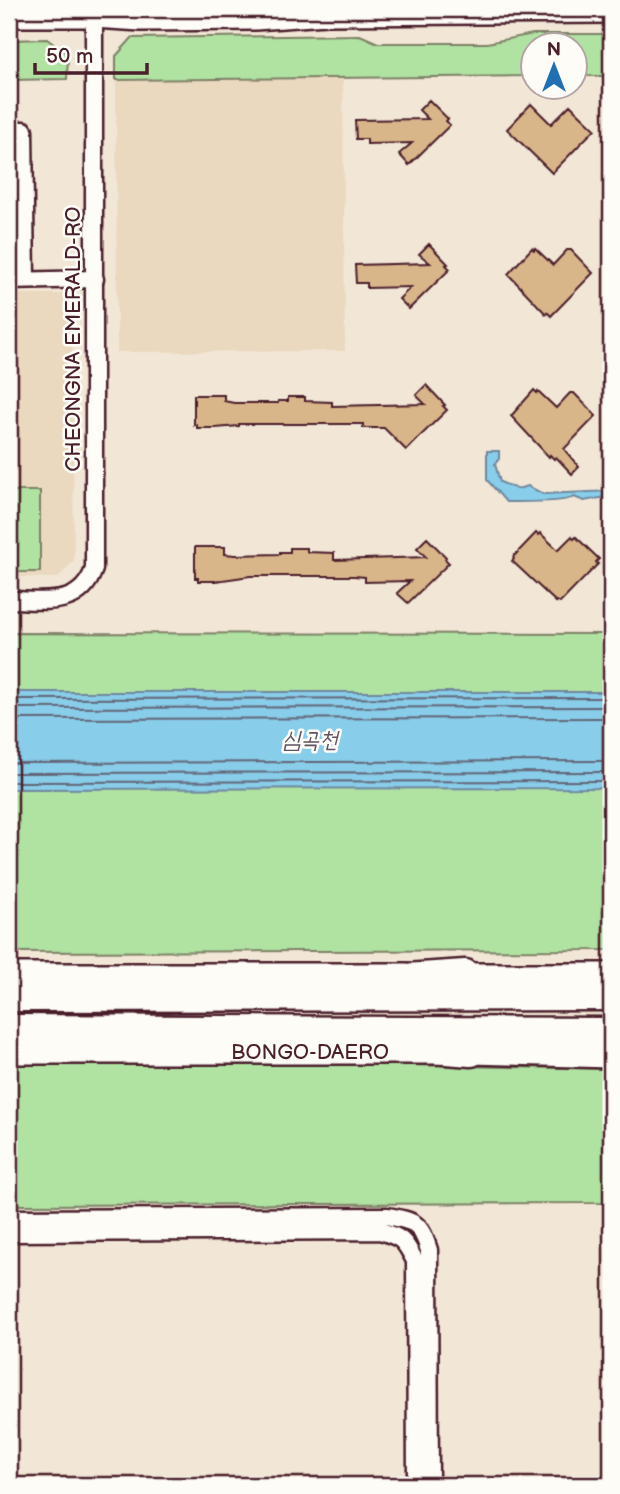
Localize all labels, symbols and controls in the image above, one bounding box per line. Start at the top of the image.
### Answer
scale bar [35,32,147,76]
north arrow [518,32,588,102]
text: N [547,39,561,62]
text: 50 m [46,44,93,69]
street label: CHEONGNA EMERALD-RO [61,206,86,472]
water label: 심곡천 [282,726,340,754]
street label: BONGO-DAERO [231,1040,389,1065]

